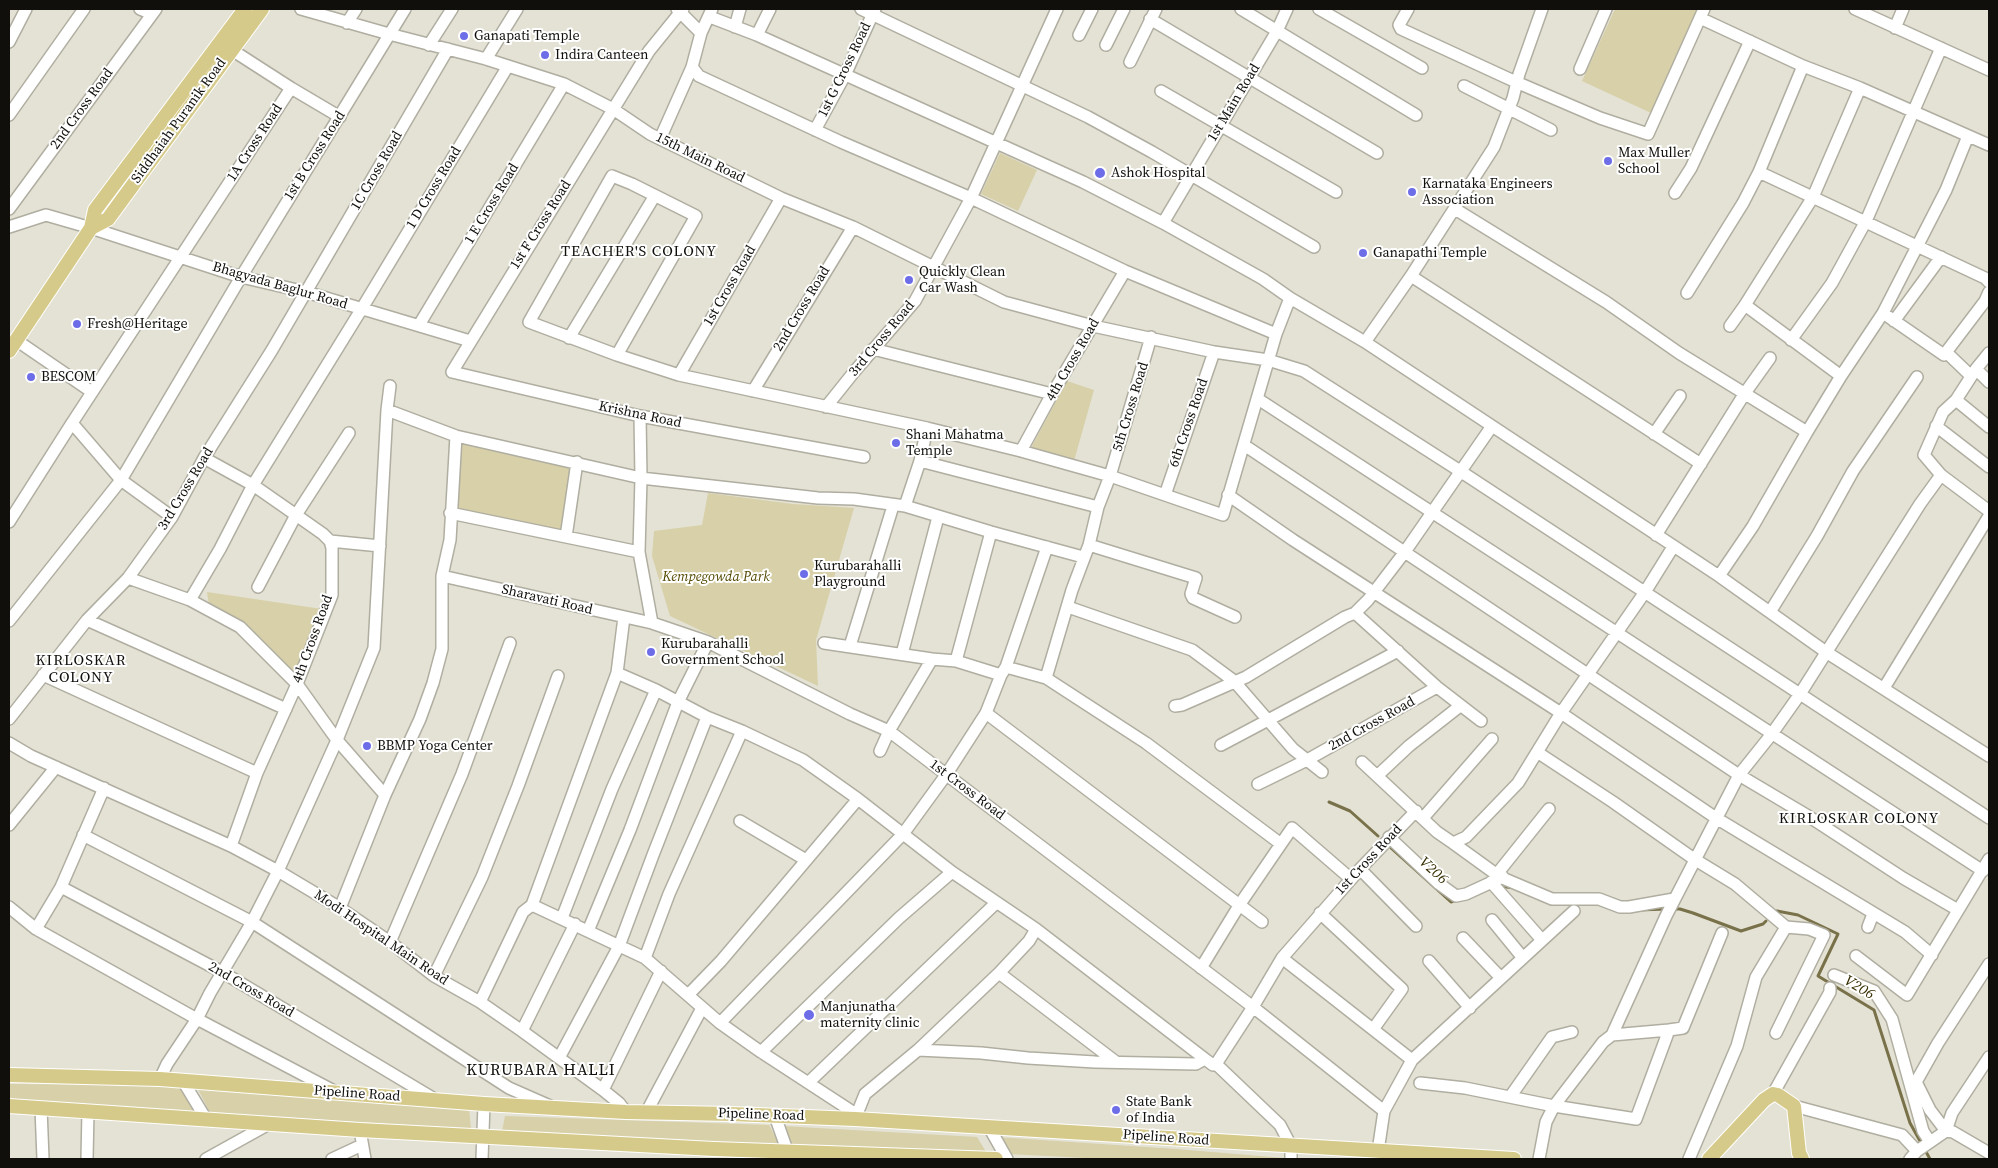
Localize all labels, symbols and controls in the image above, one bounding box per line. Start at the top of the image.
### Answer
street label: 1st G Cross Road [815,20,875,120]
place label: Ganapati Temple [474,28,580,44]
marker: Ganapati Temple [458,30,470,42]
place label: Indira Canteen [555,47,649,63]
marker: Indira Canteen [539,49,551,61]
street label: Siddhaiah Puranik Road [128,55,230,187]
street label: 1st Main Road [1204,61,1264,145]
street label: 2nd Cross Road [47,65,117,153]
street label: 1A Cross Road [224,101,286,185]
street label: 1st B Cross Road [281,108,349,204]
street label: 1C Cross Road [348,128,406,214]
street label: 15th Main Road [653,129,747,187]
street label: 1 D Cross Road [403,144,465,232]
place label: Max Muller School [1618,145,1690,178]
marker: Max Muller School [1602,155,1614,167]
street label: 1 E Cross Road [461,160,523,248]
place label: Ashok Hospital [1111,165,1206,181]
marker: Ashok Hospital [1093,166,1107,180]
place label: Karnataka Engineers Association [1422,176,1552,208]
street label: 1st F Cross Road [507,177,575,273]
marker: Karnataka Engineers Association [1406,186,1418,198]
district label: TEACHER'S COLONY [559,243,719,261]
street label: 1st Cross Road [700,243,760,329]
place label: Ganapathi Temple [1373,245,1487,261]
marker: Ganapathi Temple [1357,247,1369,259]
street label: Bhagyada Baglur Road [211,259,349,313]
street label: 2nd Cross Road [770,263,834,355]
place label: Quickly Clean Car Wash [919,264,1006,296]
marker: Quickly Clean Car Wash [903,274,915,286]
street label: 3rd Cross Road [846,298,918,380]
place label: Fresh@Heritage [87,316,188,332]
street label: 4th Cross Road [1043,316,1103,404]
marker: Fresh@Heritage [71,318,83,330]
street label: 5th Cross Road [1109,360,1153,454]
place label: BESCOM [41,369,96,385]
marker: BESCOM [25,371,37,383]
street label: 6th Cross Road [1166,376,1212,470]
street label: Krishna Road [597,398,683,432]
place label: Shani Mahatma Temple [906,427,1004,460]
marker: Shani Mahatma Temple [890,437,902,449]
street label: 3rd Cross Road [155,445,217,533]
place label: Kurubarahalli Playground [814,558,901,590]
marker: Kurubarahalli Playground [798,568,810,580]
park label: Kempegowda Park [662,569,770,585]
street label: Sharavati Road [500,581,594,619]
street label: 4th Cross Road [289,593,337,685]
place label: Kurubarahalli Government School [661,636,784,669]
marker: Kurubarahalli Government School [645,646,657,658]
district label: KIRLOSKAR COLONY [34,652,128,687]
street label: 2nd Cross Road [1326,693,1418,755]
place label: BBMP Yoga Center [377,738,493,754]
marker: BBMP Yoga Center [361,740,373,752]
street label: 1st Cross Road [926,756,1008,824]
district label: KIRLOSKAR COLONY [1777,810,1941,828]
street label: 1st Cross Road [1332,821,1406,899]
water label: V206 [1415,854,1451,888]
street label: Modi Hospital Main Road [311,887,451,989]
street label: 2nd Cross Road [205,959,297,1021]
water label: V206 [1841,972,1877,1004]
place label: Manjunatha maternity clinic [820,999,919,1032]
marker: Manjunatha maternity clinic [802,1008,816,1022]
district label: KURUBARA HALLI [465,1061,617,1081]
street label: Pipeline Road [313,1083,401,1105]
place label: State Bank of India [1126,1094,1192,1126]
marker: State Bank of India [1110,1104,1122,1116]
street label: Pipeline Road [717,1105,805,1125]
street label: Pipeline Road [1122,1127,1210,1149]

